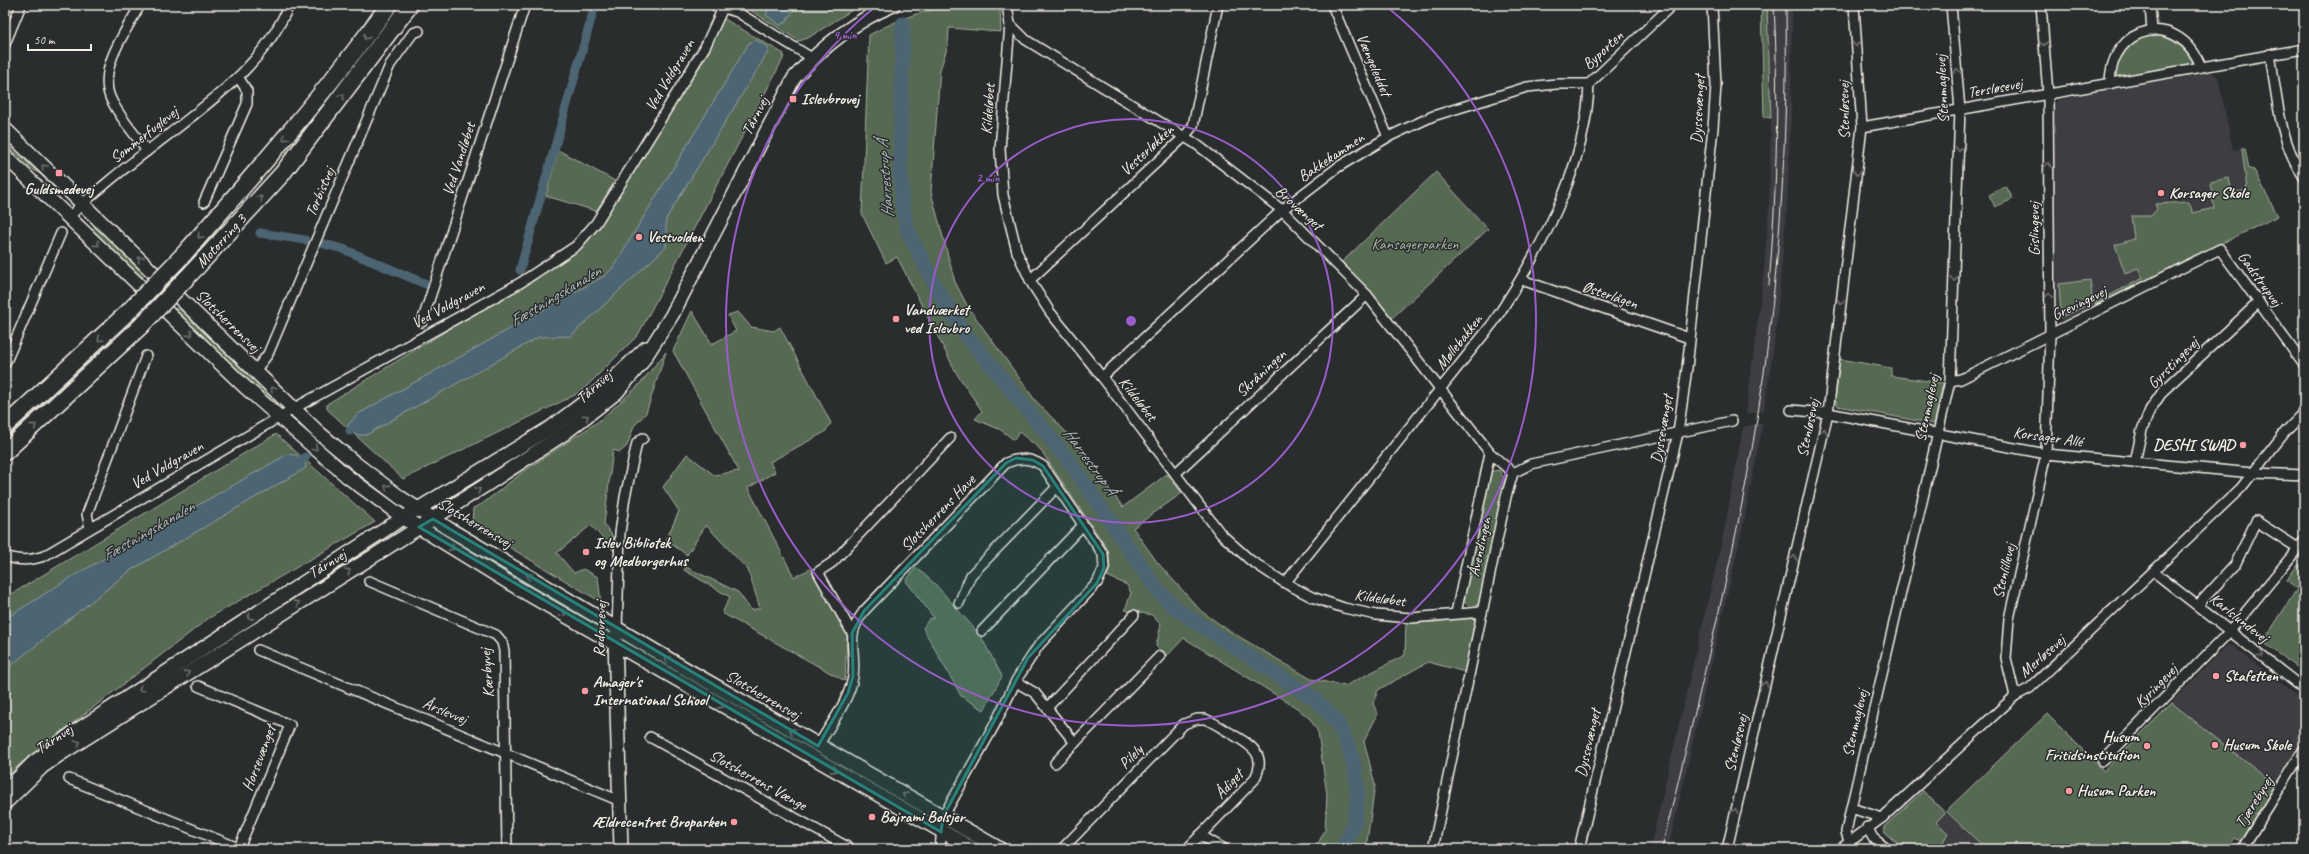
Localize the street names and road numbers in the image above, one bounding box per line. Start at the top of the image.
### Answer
street label: Byporten [1578,25,1628,74]
street label: Vængeleddet [1352,31,1397,102]
street label: Ved Voldgraven [641,35,700,115]
street label: Stenmaglevej [1930,53,1954,124]
street label: Dyssevænget [1686,71,1710,144]
street label: Tersløsevej [1966,73,2026,103]
street label: Stenløsevej [1833,79,1855,139]
street label: Kildeløbet [976,81,1000,135]
street label: Tårnvej [737,92,774,139]
street label: Sommerfuglevej [106,101,184,168]
street label: Ved Vandløbet [438,118,481,198]
street label: Vesterløkken [1116,119,1179,180]
street label: Bakkekammen [1294,127,1369,186]
street label: Torbistvej [301,163,340,220]
street label: Brovænget [1271,181,1329,237]
street label: Gislingevej [2024,200,2044,256]
street label: Motorring 3 [191,208,252,272]
street label: Gadstrupvej [2233,248,2288,312]
street label: Ved Voldgraven [408,276,489,333]
street label: Østerlågen [1580,276,1641,314]
street label: Grevingevej [2048,280,2111,325]
street label: Slotsherrensvej [191,285,266,358]
street label: Møllebakken [1431,310,1487,374]
street label: Gyrstingevej [2143,331,2205,393]
street label: Skråningen [1232,344,1291,401]
street label: Tårnvej [572,365,617,408]
street label: Stenmaglevej [1910,371,1944,444]
street label: Kildeløbet [1114,373,1163,427]
street label: Dyssevænget [1646,391,1678,465]
street label: Stenløsevej [1792,396,1824,459]
street label: Korsager Allé [2012,422,2087,452]
street label: Ved Voldgraven [127,436,208,494]
street label: Slotsherrens Have [896,469,981,556]
street label: Slotsherrensvej [434,493,517,554]
street label: Åvendingen [1464,515,1496,579]
street label: Stenlillevej [1988,540,2020,600]
street label: Tårnvej [304,544,351,583]
street label: Kildeløbet [1353,585,1408,612]
street label: Karlslundevej [2206,589,2275,649]
street label: Rødovrevej [589,598,611,657]
street label: Merløsevej [2015,629,2071,682]
street label: Kærbyvej [475,645,499,698]
street label: Kyringevej [2130,659,2183,712]
street label: Slotsherrensvej [722,666,805,725]
street label: Stenmaglevej [1838,686,1873,759]
street label: Årslevvej [420,693,472,730]
street label: Dyssevænget [1571,705,1606,779]
street label: Stenløsevej [1720,711,1753,774]
street label: Tårnvej [31,718,78,759]
street label: Horsevænget [237,720,282,794]
street label: Pilely [1115,739,1149,774]
street label: Slotsherrens Vænge [706,745,812,816]
street label: Ådiget [1210,763,1250,803]
street label: Tjærebyvej [2230,770,2279,832]

